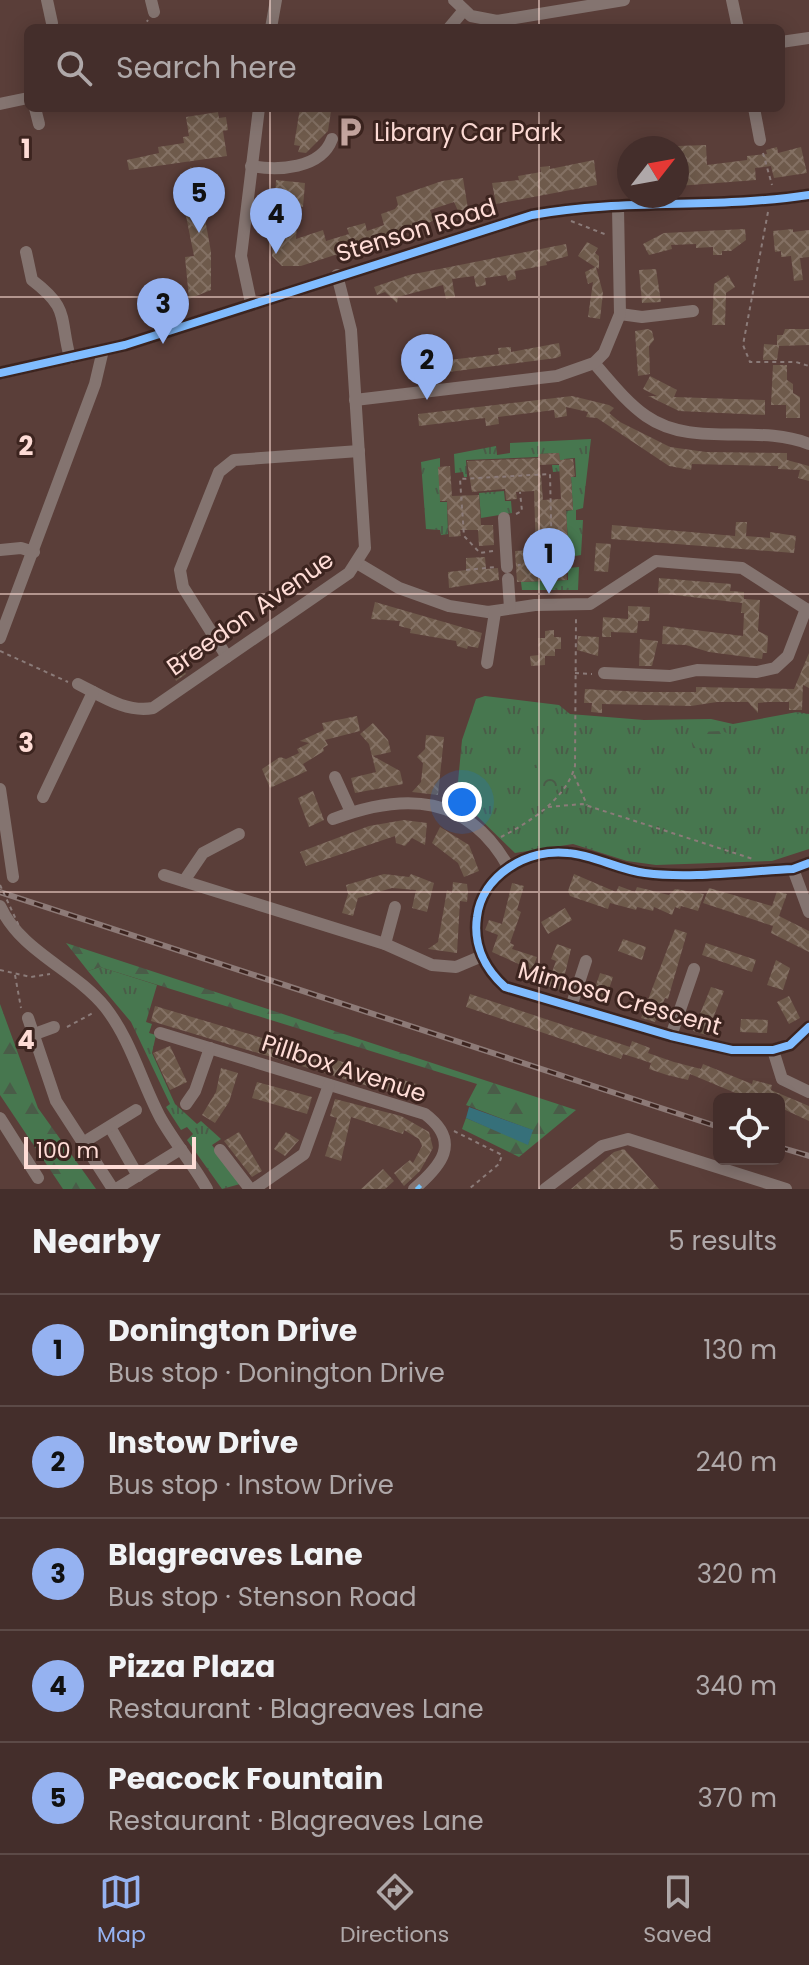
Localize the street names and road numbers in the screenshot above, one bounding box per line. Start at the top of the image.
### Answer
street label: Stenson Road [332,190,500,270]
street label: Breedon Avenue [160,543,340,683]
street label: Mimosa Crescent [514,953,726,1043]
street label: Pillbox Avenue [257,1026,431,1110]

